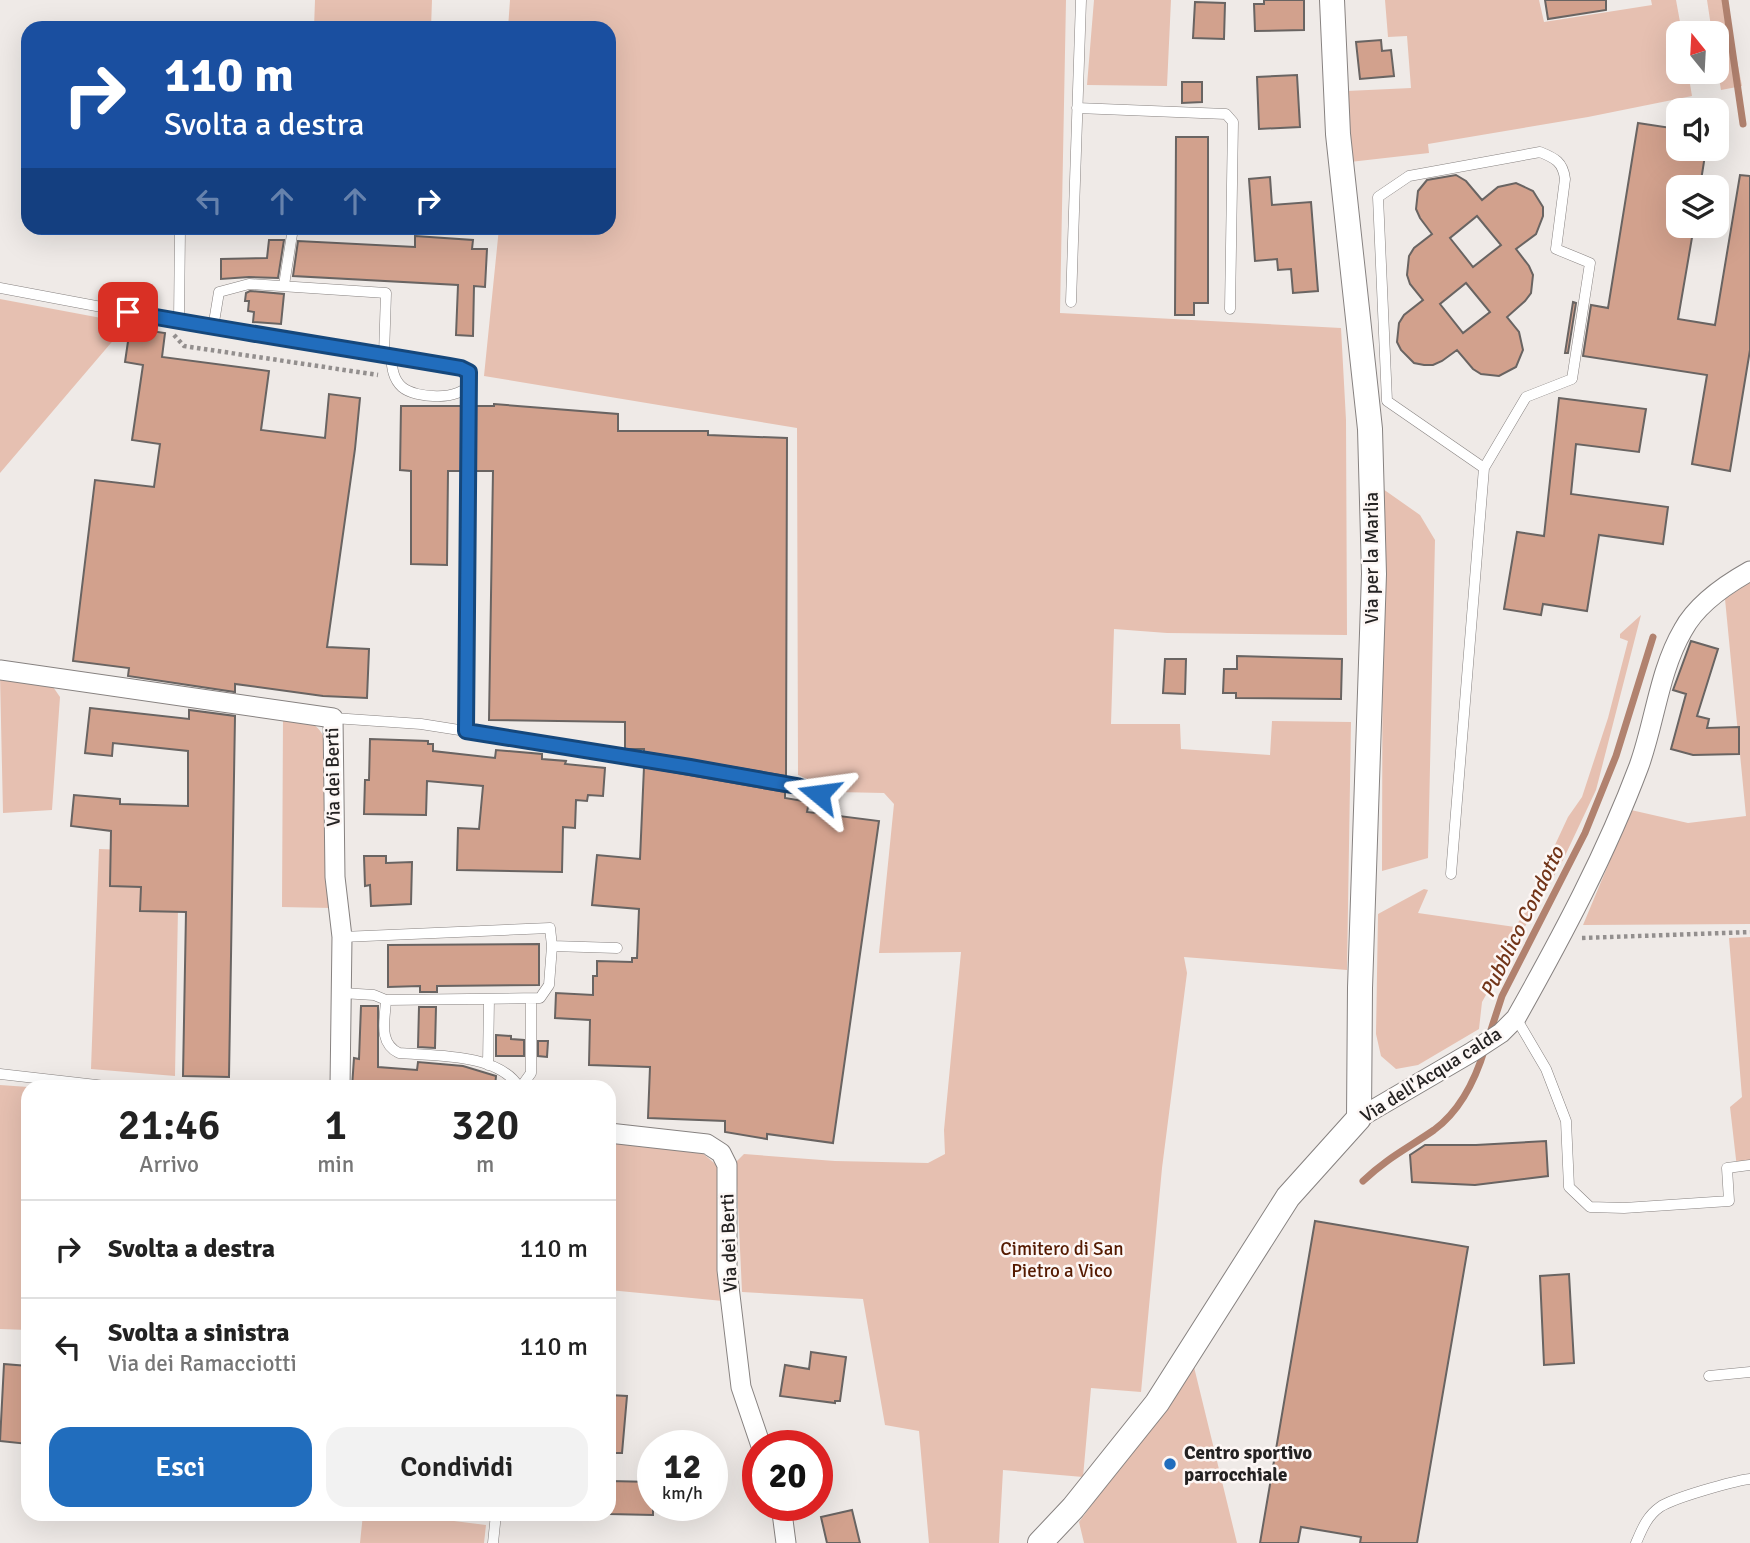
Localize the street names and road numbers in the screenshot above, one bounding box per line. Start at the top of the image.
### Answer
street label: Via per la Marlia [1360,492,1384,624]
street label: Via dei Berti [320,727,346,827]
street label: Via dell'Acqua calda [1356,1022,1506,1128]
street label: Via dei Berti [715,1193,743,1293]

